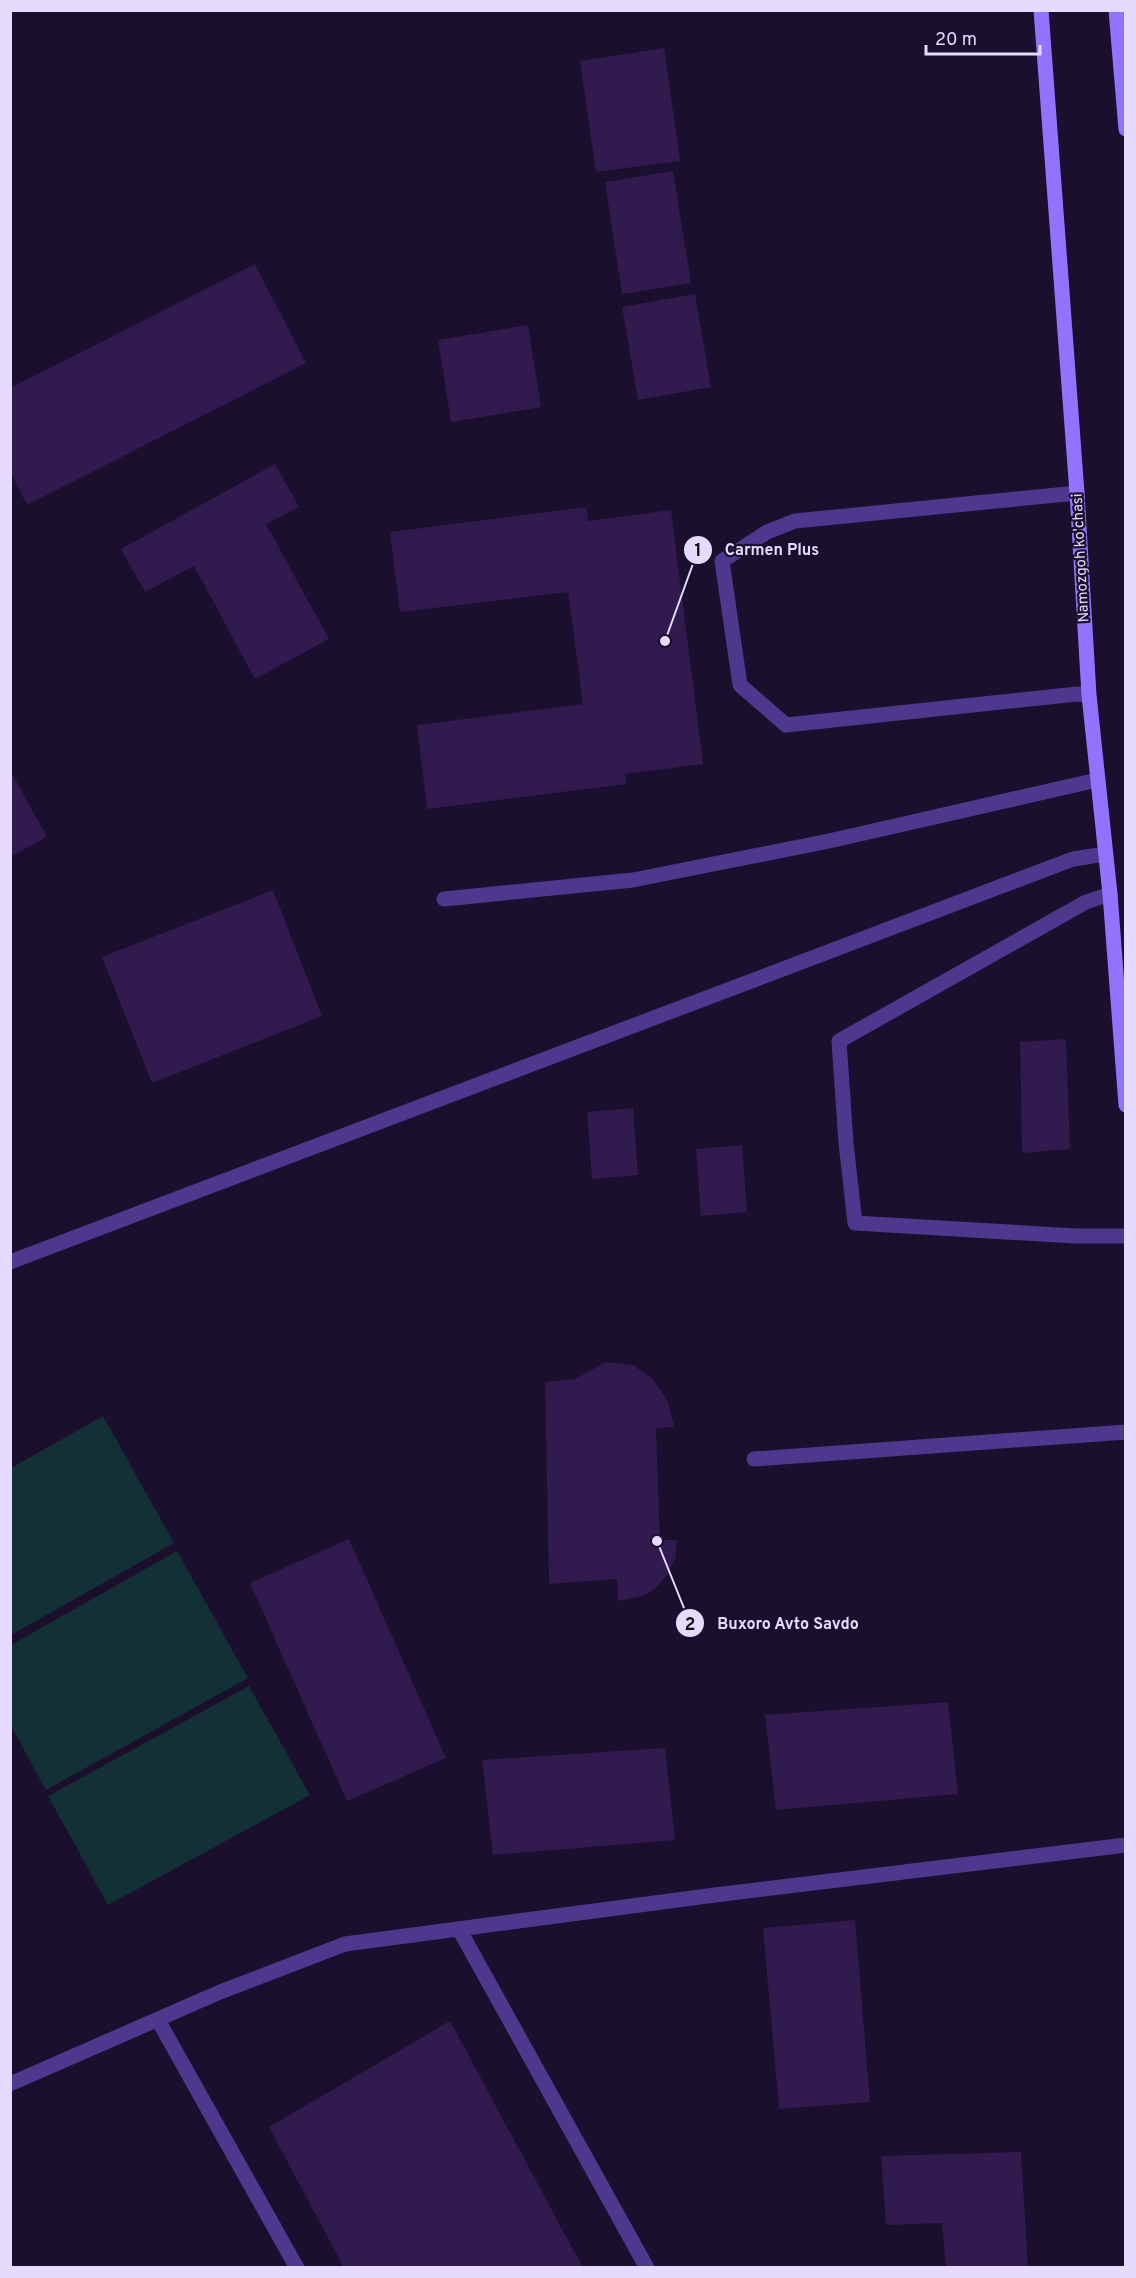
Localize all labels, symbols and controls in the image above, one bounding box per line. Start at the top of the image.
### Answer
scale bar [926,18,1040,56]
text: 20 m [935,29,977,52]
street label: Namozgoh ko'chasi [1069,493,1094,623]
callout: Carmen Plus [683,533,831,567]
text: 1 [694,540,702,563]
text: Carmen Plus [725,541,819,561]
callout: Buxoro Avto Savdo [675,1606,871,1640]
text: 2 [684,1614,696,1637]
text: Buxoro Avto Savdo [717,1615,859,1635]

